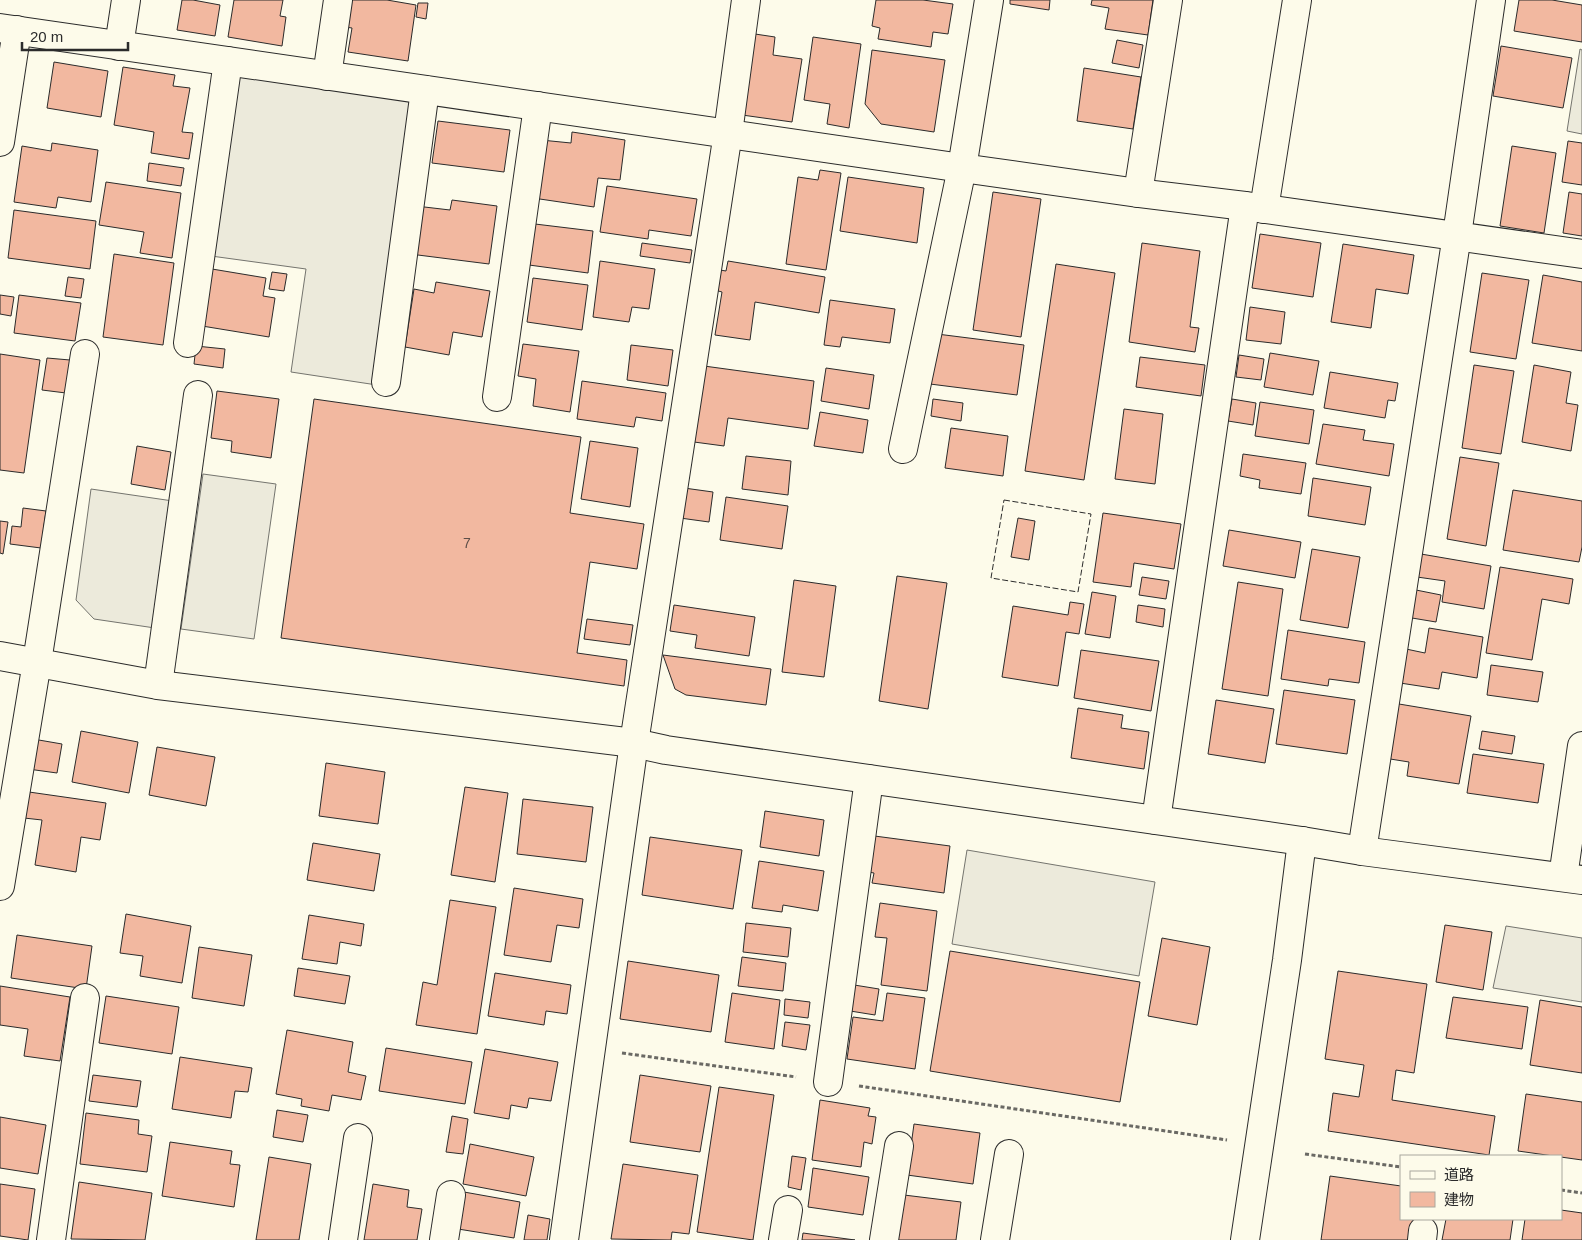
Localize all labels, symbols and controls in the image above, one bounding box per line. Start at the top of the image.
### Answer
scale bar [22,20,129,52]
text: 20 m [30,28,63,45]
house number: 7 [463,535,471,551]
legend [1400,1155,1562,1220]
text: 道路 [1444,1166,1474,1183]
text: 建物 [1444,1191,1474,1208]

